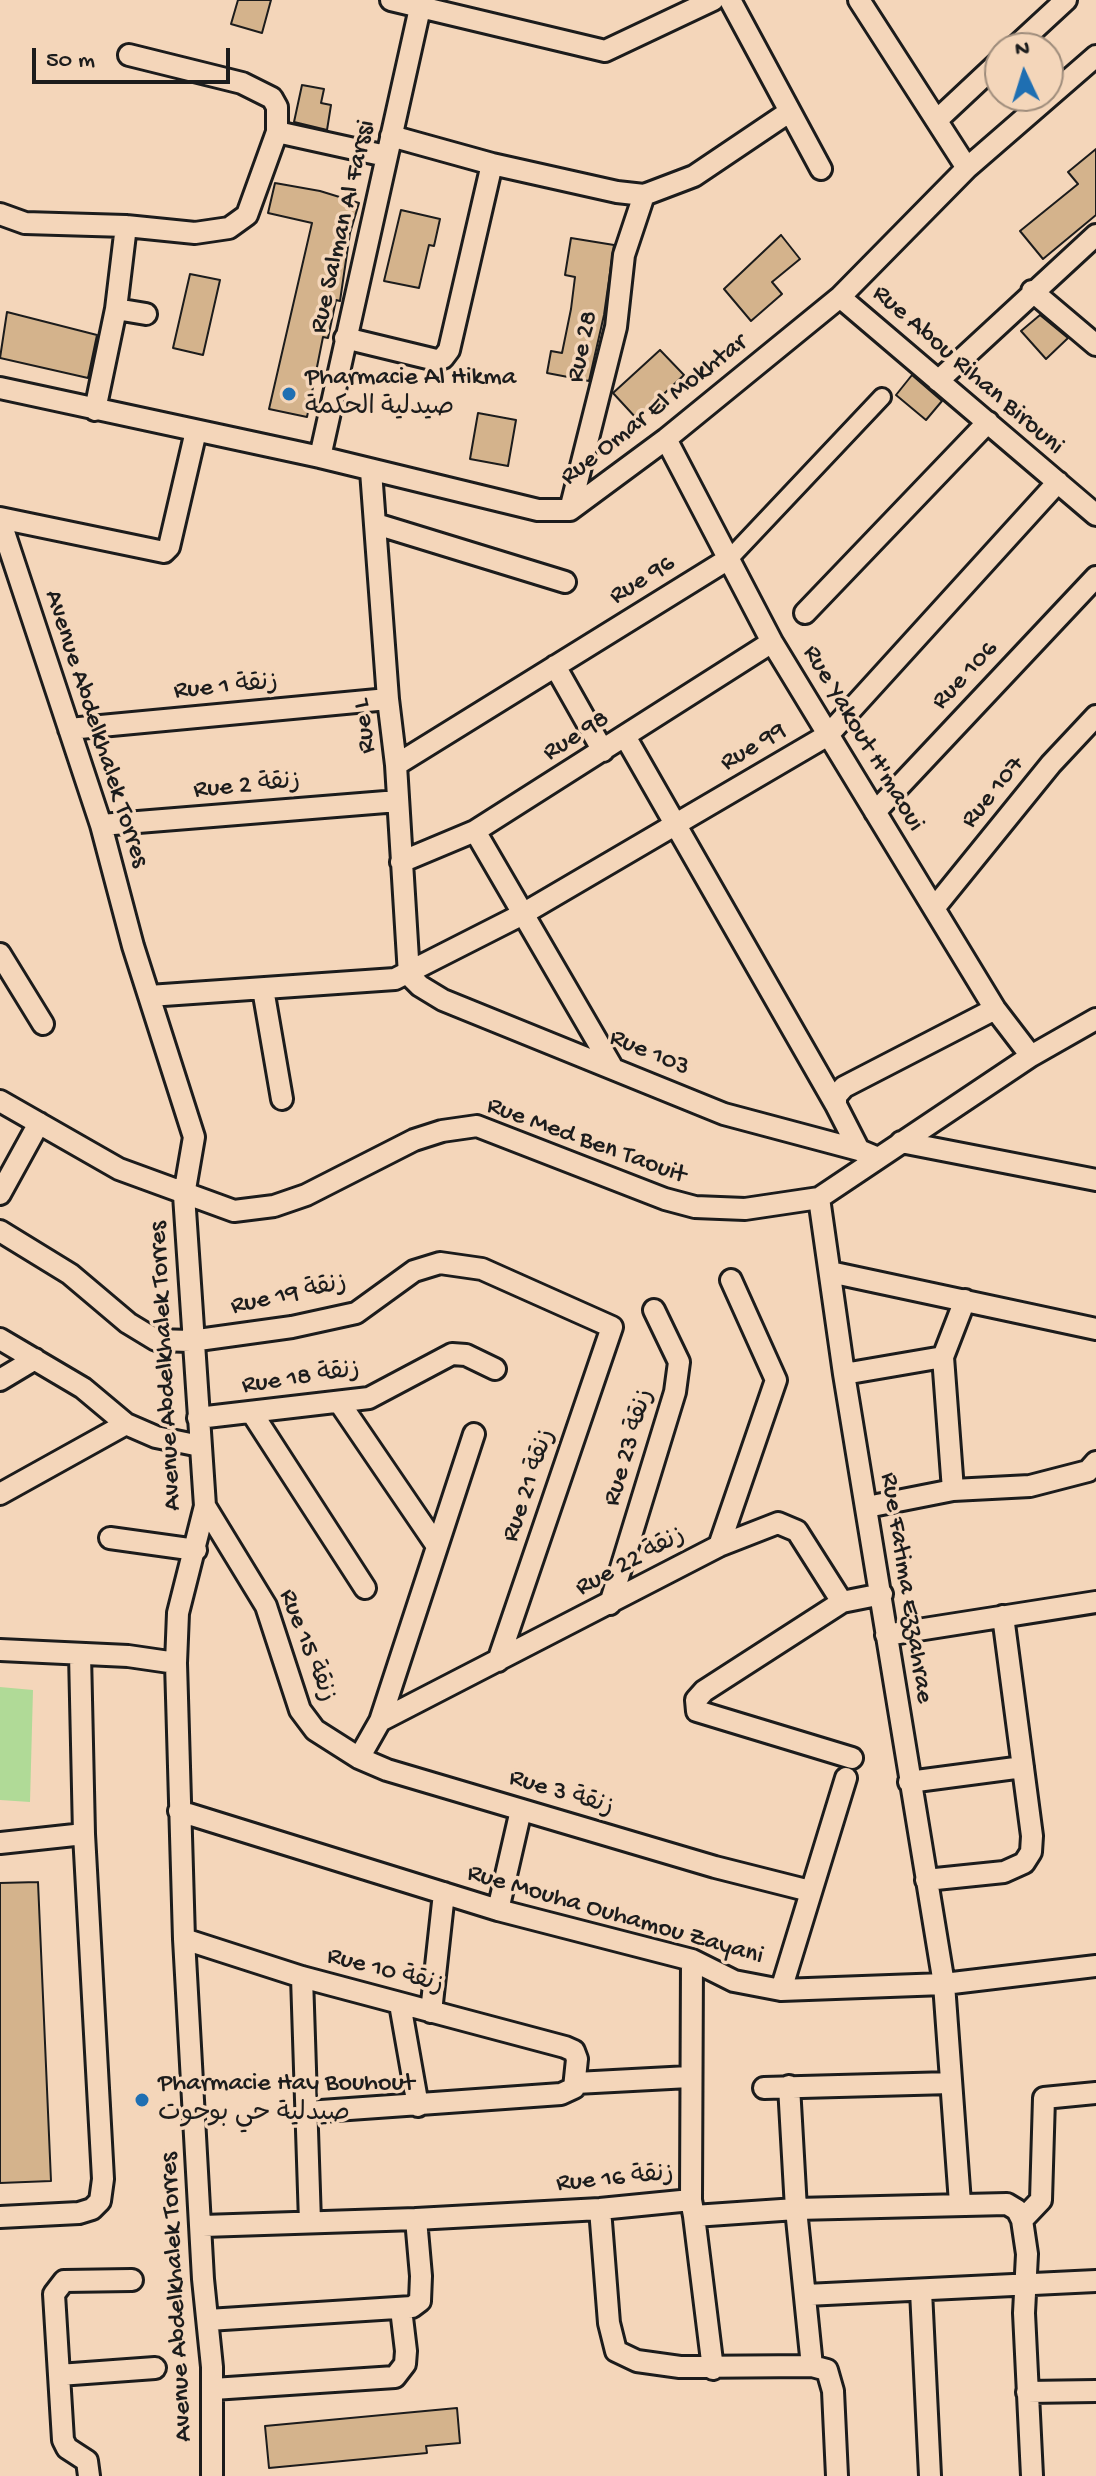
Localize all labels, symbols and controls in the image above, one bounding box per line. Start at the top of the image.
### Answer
scale bar [36,32,234,82]
north arrow [984,32,1064,112]
text: N [1014,37,1031,64]
text: 50 m [46,47,95,76]
street label: Rue Salman Al Farssi [304,117,384,337]
street label: Rue Abou Rihan Birouni [865,279,1069,463]
street label: Rue 28 [561,308,607,386]
street label: Rue Omar El Mokhtar [555,328,755,494]
place label: Pharmacie Al Hikma صيدلية الحكمة [305,363,516,424]
marker: Pharmacie Al Hikma صيدلية الحكمة [280,385,298,403]
street label: Rue 96 [604,549,682,613]
street label: Avenue Abdelkhalek Torres [35,586,155,872]
street label: Rue 106 [926,635,1006,717]
street label: Rue Yakout H'maoui [794,640,930,838]
street label: Rue 1 زنقة [173,668,279,708]
street label: Rue L [347,697,385,755]
street label: Rue 98 [538,705,616,769]
street label: Rue 99 [715,716,793,780]
street label: Rue 107 [955,750,1033,836]
street label: Rue 2 زنقة [192,767,302,807]
street label: Rue 103 [604,1023,694,1085]
street label: Rue Med Ben Taouit [482,1091,690,1193]
street label: Avenue Abdelkhalek Torres [144,1221,190,1511]
street label: Rue 19 زنقة [228,1269,350,1323]
street label: Rue 18 زنقة [240,1355,362,1403]
street label: Rue 23 زنقة [597,1386,663,1510]
street label: Rue 21 زنقة [496,1425,564,1547]
street label: Rue Fatima Ezzahrae [871,1470,939,1706]
street label: Rue 22 زنقة [571,1521,691,1605]
street label: Rue 15 زنقة [270,1585,342,1707]
street label: Rue 3 زنقة [505,1763,617,1825]
street label: Rue Mouha Ouhamou Zayani [463,1859,767,1973]
street label: Rue 10 زنقة [323,1941,447,2003]
place label: Pharmacie Hay Bouhout صيدلية حي بوحوت [158,2069,414,2130]
marker: Pharmacie Hay Bouhout صيدلية حي بوحوت [133,2091,151,2109]
street label: Avenue Abdelkhalek Torres [155,2152,201,2442]
street label: Rue 16 زنقة [555,2159,675,2201]

